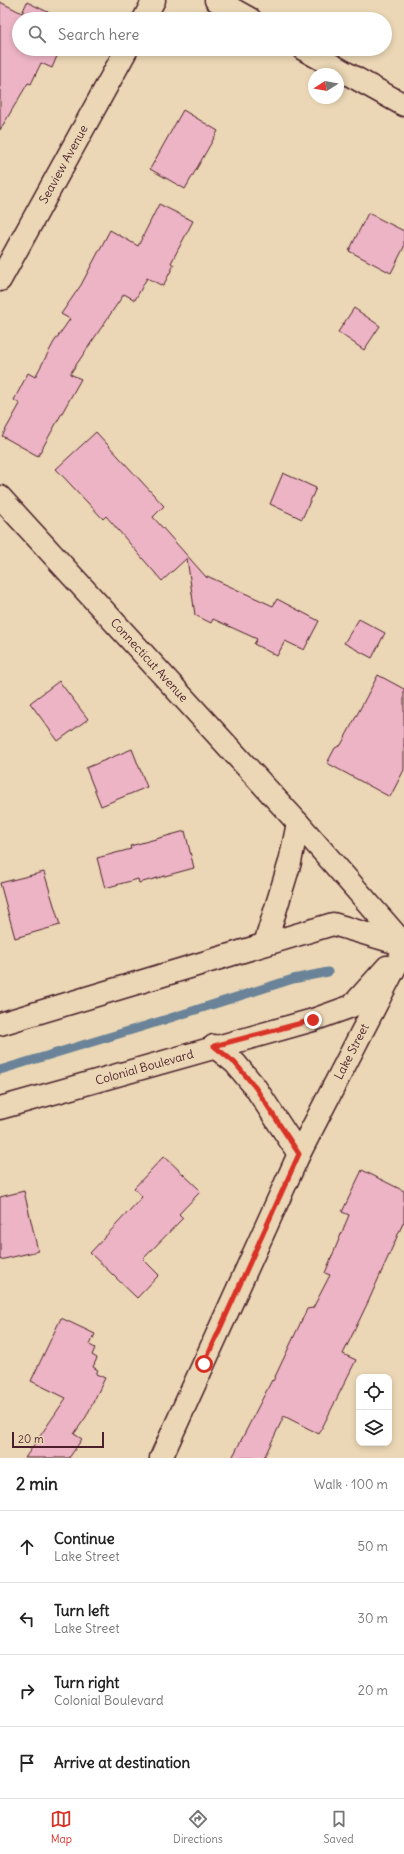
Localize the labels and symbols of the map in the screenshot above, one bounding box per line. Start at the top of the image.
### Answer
north arrow [308,68,344,104]
street label: Seaview Avenue [35,122,91,206]
street label: Connecticut Avenue [107,615,191,705]
route end [304,1011,322,1029]
street label: Lake Street [331,1021,372,1082]
street label: Colonial Boulevard [93,1046,195,1088]
route start [195,1355,213,1373]
scale bar [12,1430,104,1449]

